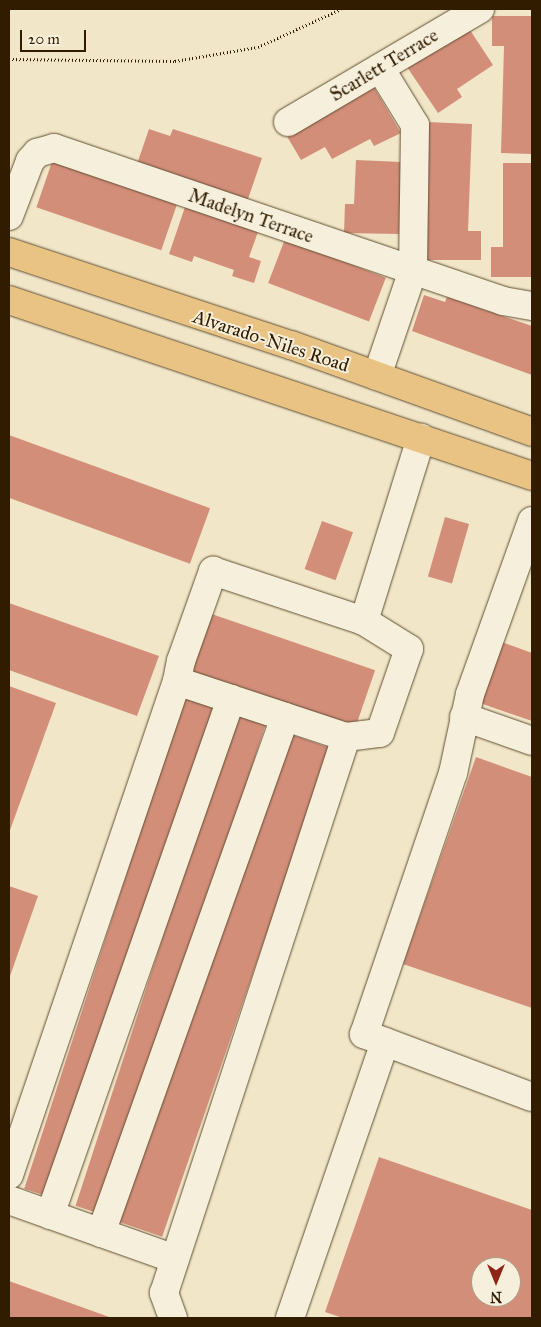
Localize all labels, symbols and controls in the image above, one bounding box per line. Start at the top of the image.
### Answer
scale bar [22,20,89,52]
street label: Scarlett Terrace [326,24,442,106]
text: 20 m [28,30,60,48]
street label: Madelyn Terrace [185,184,317,248]
street label: Alvarado-Niles Road [190,305,352,377]
north arrow [471,1257,521,1307]
text: N [490,1288,502,1305]

